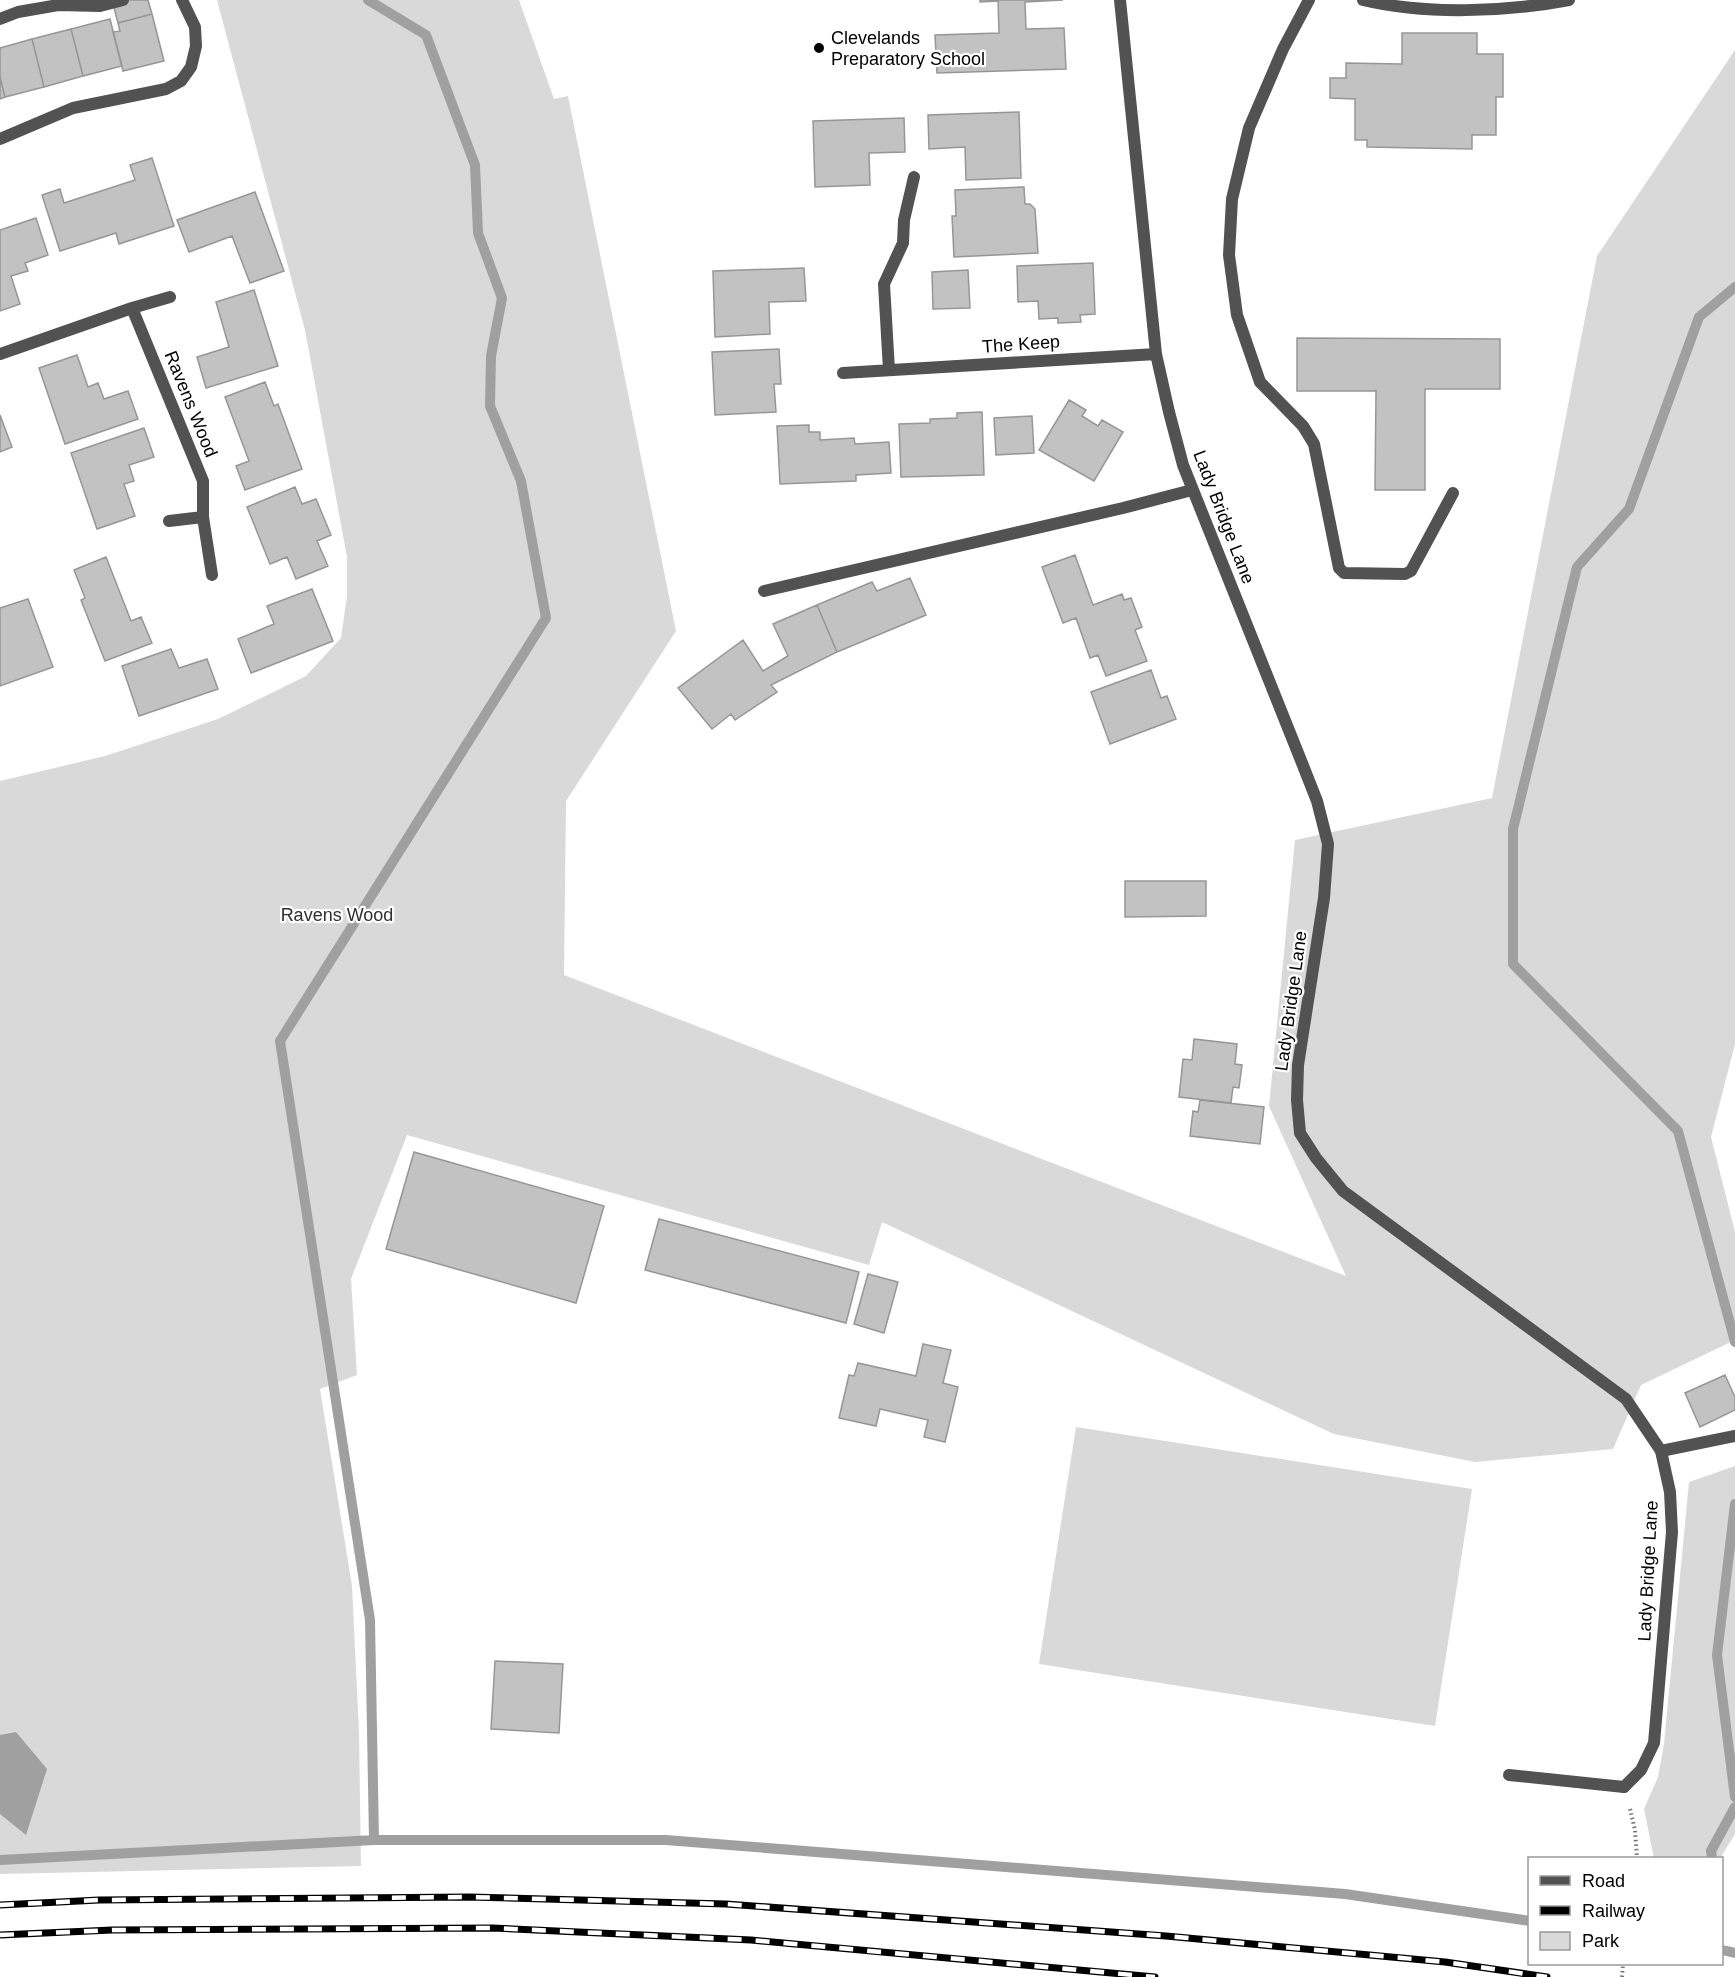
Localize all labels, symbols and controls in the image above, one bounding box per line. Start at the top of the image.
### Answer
place label: Clevelands Preparatory School [831,28,985,69]
marker: Clevelands Preparatory School [812,41,826,55]
street label: The Keep [981,331,1061,357]
street label: Ravens Wood [161,348,221,460]
street label: Lady Bridge Lane [1189,448,1259,586]
park label: Ravens Wood [281,905,393,925]
street label: Lady Bridge Lane [1271,930,1311,1072]
street label: Lady Bridge Lane [1634,1500,1662,1642]
legend [1528,1857,1723,1965]
text: Road [1582,1871,1625,1891]
text: Railway [1582,1901,1645,1921]
text: Park [1582,1931,1620,1951]

